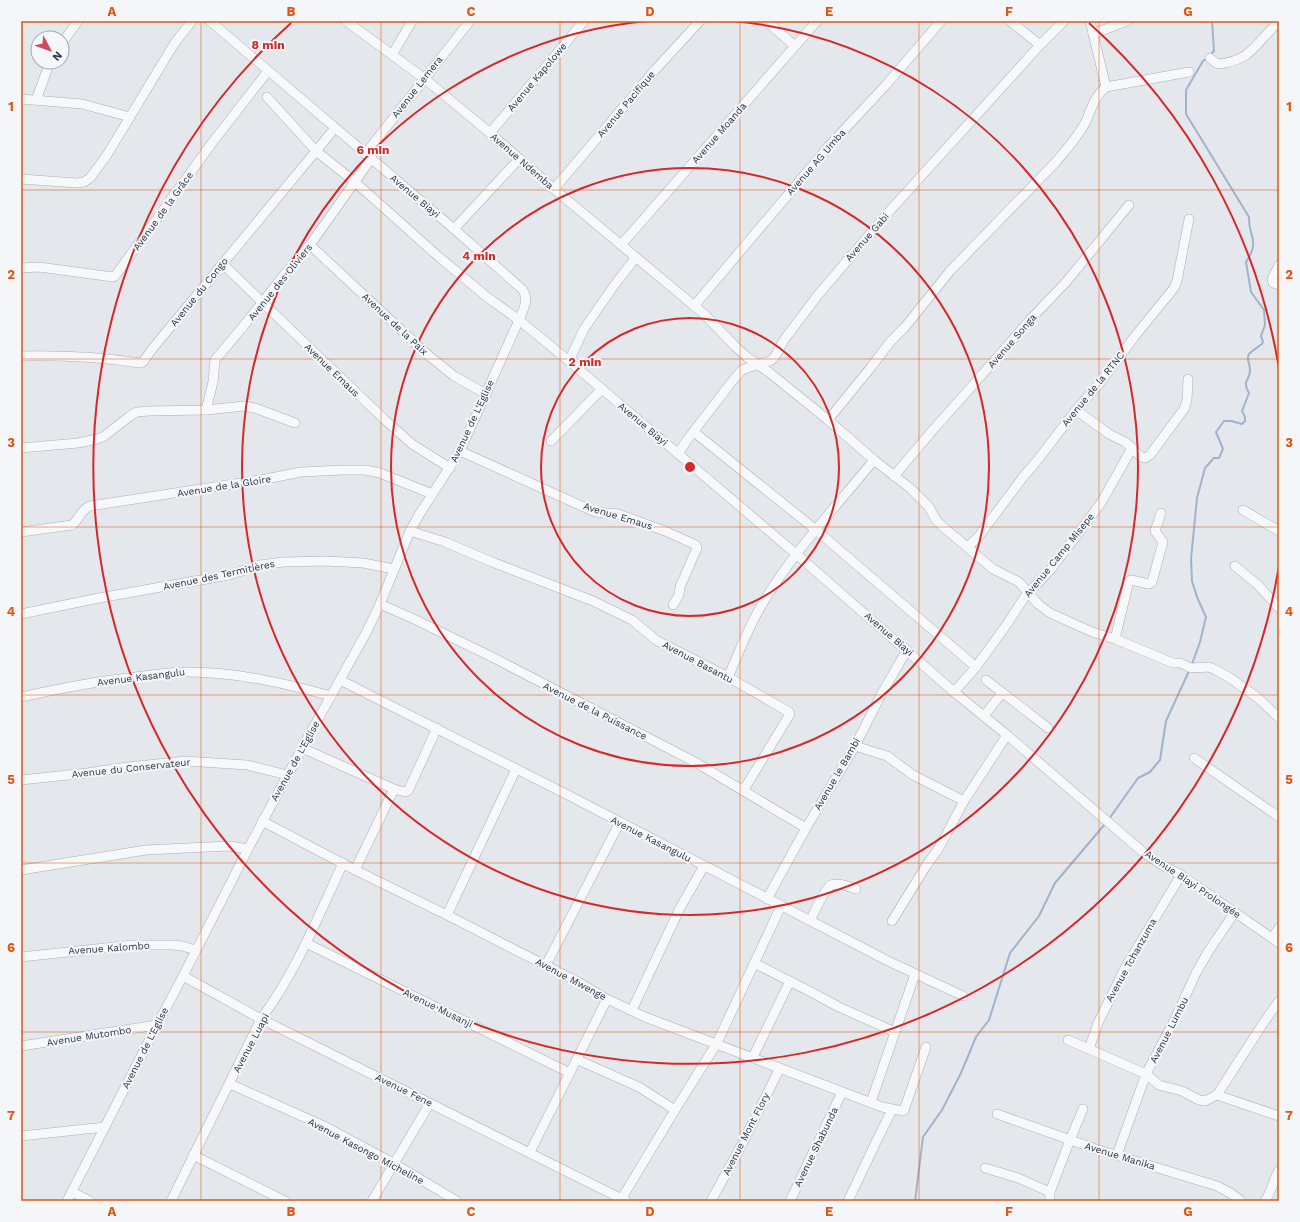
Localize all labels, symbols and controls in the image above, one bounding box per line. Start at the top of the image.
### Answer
text: A [108,4,117,19]
text: B [287,4,296,19]
text: C [467,4,476,19]
text: D [645,4,655,19]
text: E [825,4,833,19]
text: F [1005,4,1013,19]
text: G [1183,4,1193,19]
north arrow [30,30,70,70]
text: 8 min [251,38,285,52]
street label: Avenue Kapolowe [505,40,569,113]
text: N [50,49,65,64]
street label: Avenue Lemera [389,54,445,120]
street label: Avenue Pacifique [595,68,657,140]
text: 1 [8,99,14,114]
text: 1 [1286,99,1292,114]
street label: Avenue Moanda [690,100,749,166]
street label: Avenue AG Umba [784,126,848,197]
street label: Avenue Ndemba [488,131,556,191]
text: 6 min [356,143,390,157]
street label: Avenue de la Grâce [131,169,195,252]
street label: Avenue Biayi [388,172,442,220]
street label: Avenue Gabi [843,211,891,263]
street label: Avenue des Oliviers [246,241,314,323]
text: 4 min [462,249,496,263]
street label: Avenue du Congo [168,256,230,328]
text: 2 [7,267,15,282]
text: 2 [1285,267,1293,282]
street label: Avenue de la Paix [360,291,430,357]
street label: Avenue Songa [985,311,1039,370]
street label: Avenue Emaus [302,341,362,399]
street label: Avenue de la RTNC [1060,349,1127,429]
text: 2 min [569,355,601,369]
street label: Avenue de L'Eglise [448,378,496,464]
street label: Avenue Biayi [616,400,670,448]
text: 3 [7,435,15,450]
text: 3 [1285,435,1293,450]
centre of rings [683,460,697,474]
street label: Avenue de la Gloire [176,473,272,499]
street label: Avenue Emaus [582,500,654,532]
street label: Avenue Camp Misepe [1022,511,1096,599]
street label: Avenue des Termitières [162,558,276,592]
text: 4 [7,604,16,619]
text: 4 [1285,604,1294,619]
street label: Avenue Biayi [862,610,916,658]
street label: Avenue Basantu [661,639,735,685]
street label: Avenue Kasangulu [96,666,186,688]
street label: Avenue de la Puissance [541,680,649,742]
street label: Avenue de L'Eglise [268,719,322,803]
street label: Avenue le Bambi [812,736,862,812]
street label: Avenue du Conservateur [71,756,191,780]
text: 5 [7,772,15,787]
text: 5 [1285,772,1293,787]
street label: Avenue Kasangulu [609,814,693,864]
street label: Avenue Biayi Prolongée [1143,848,1243,920]
street label: Avenue Tchanzuma [1103,916,1159,1004]
text: 6 [7,940,15,955]
street label: Avenue Kalombo [68,940,150,956]
text: 6 [1285,940,1293,955]
street label: Avenue Mwenge [534,956,608,1002]
street label: Avenue Musanji [401,986,475,1030]
street label: Avenue Lumbu [1148,995,1190,1065]
street label: Avenue de L'Eglise [120,1005,170,1091]
street label: Avenue Luapi [231,1012,271,1074]
street label: Avenue Mutombo [46,1024,132,1048]
street label: Avenue Fene [374,1071,435,1109]
street label: Avenue Mont Flory [720,1090,772,1177]
street label: Avenue Shabunda [792,1105,840,1189]
text: 7 [7,1108,15,1123]
text: 7 [1285,1108,1293,1123]
street label: Avenue Kasongo Micheline [306,1116,426,1186]
street label: Avenue Manika [1083,1140,1157,1172]
text: A [108,1204,117,1219]
text: B [287,1204,296,1219]
text: C [467,1204,476,1219]
text: D [645,1204,655,1219]
text: E [825,1204,833,1219]
text: F [1005,1204,1013,1219]
text: G [1183,1204,1193,1219]

